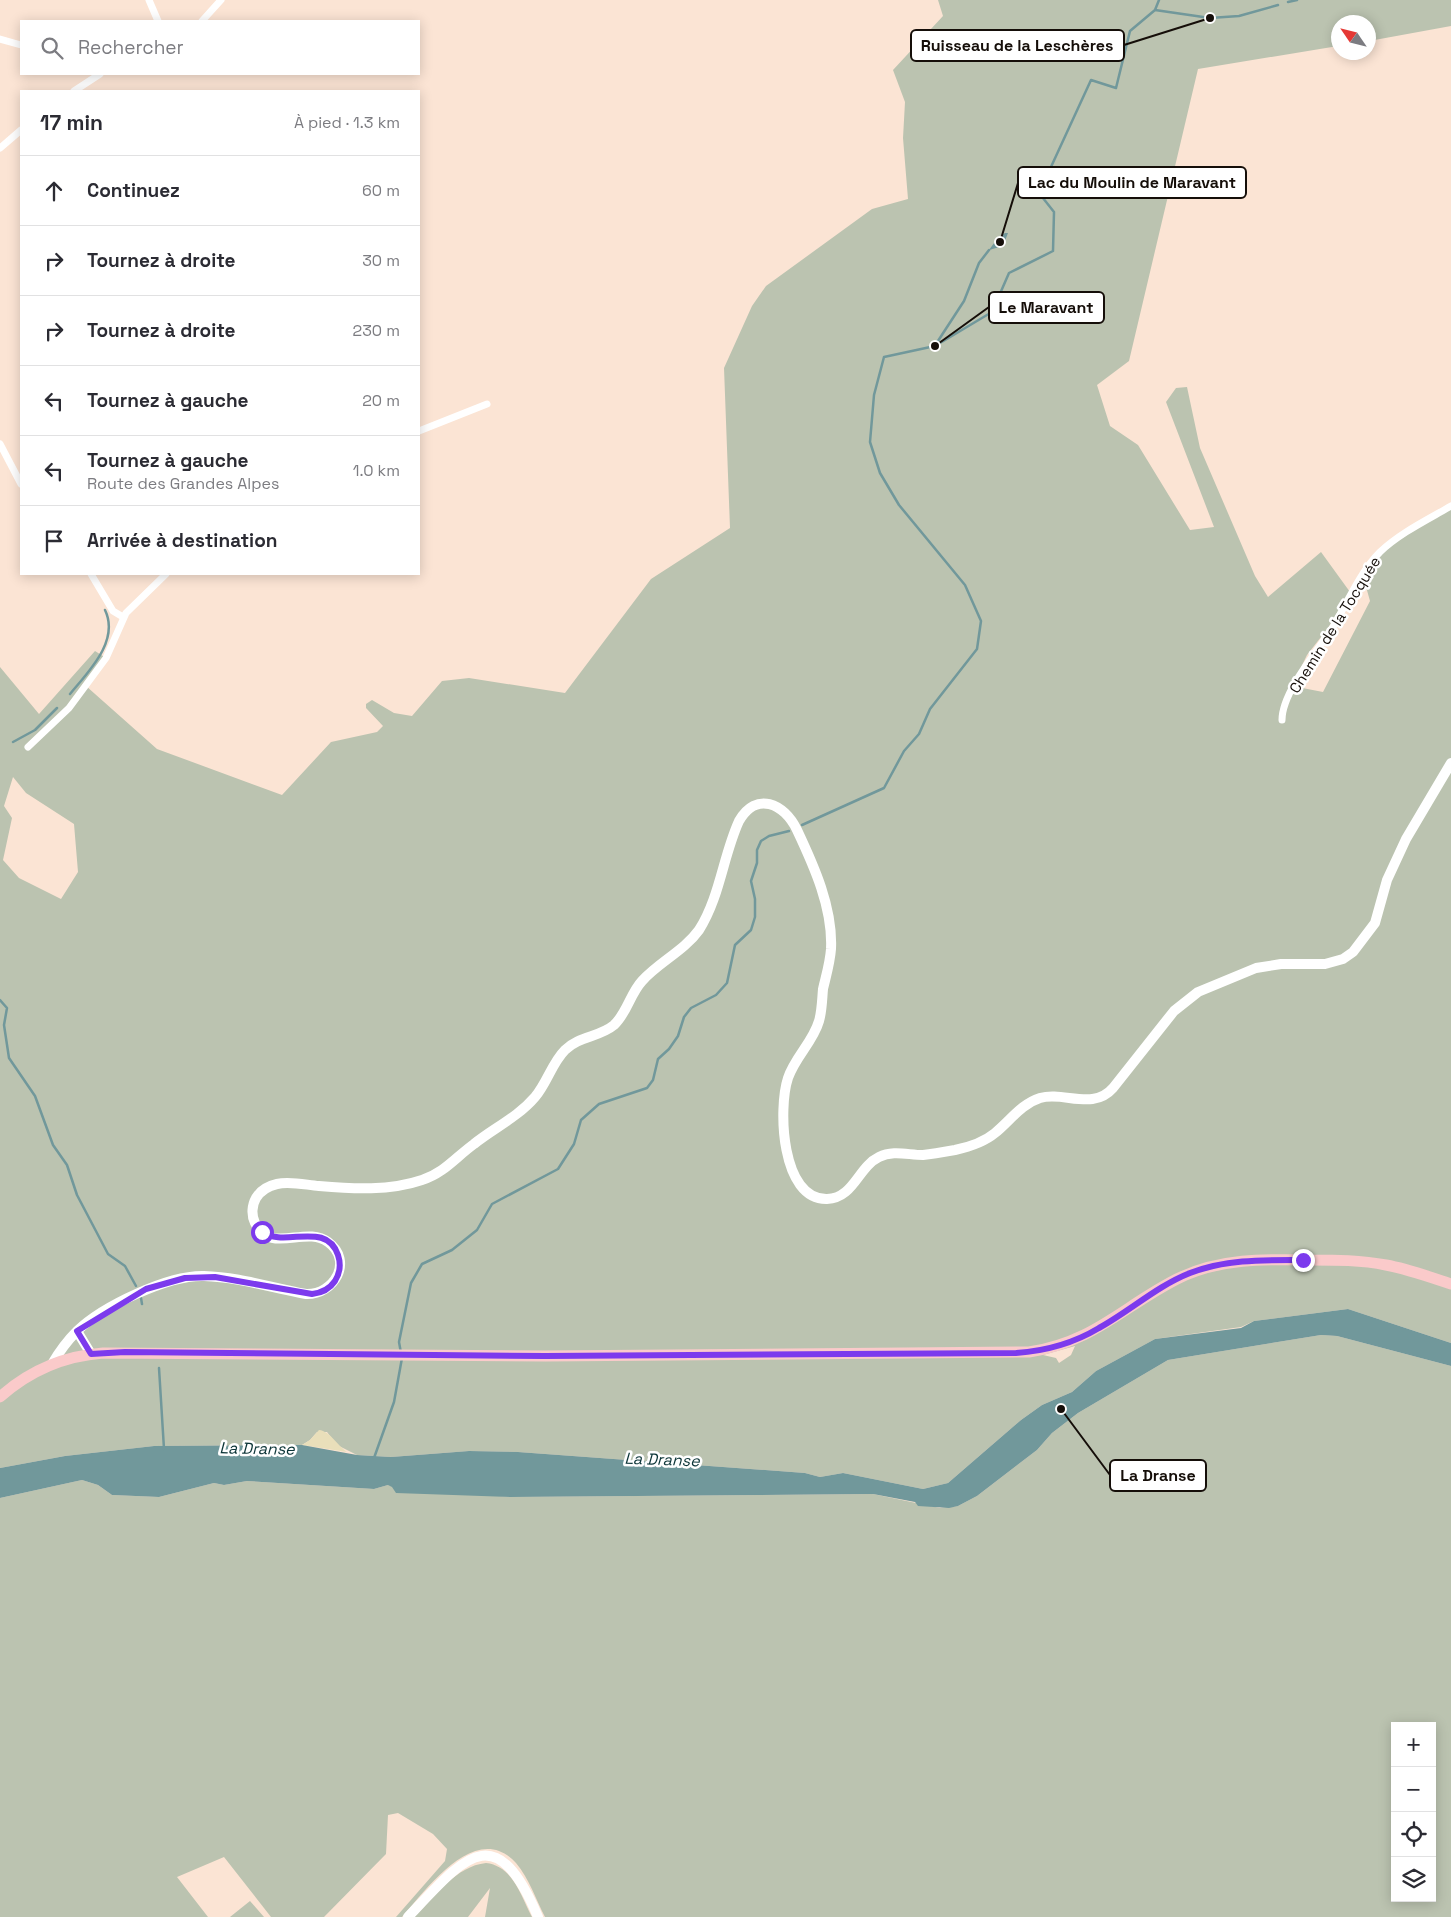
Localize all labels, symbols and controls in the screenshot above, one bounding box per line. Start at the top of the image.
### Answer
north arrow [1331,15,1376,60]
search box [20,20,420,75]
callout: Ruisseau de la Leschères [911,30,1124,61]
icon: search [38,34,66,62]
text: Rechercher [78,35,184,60]
text: Ruisseau de la Leschères [921,35,1113,56]
text: 17 min [40,109,103,136]
text: À pied · 1.3 km [294,112,400,133]
callout: Lac du Moulin de Maravant [1018,167,1246,198]
text: Lac du Moulin de Maravant [1028,172,1236,193]
icon: ahead [40,177,68,205]
text: Continuez [87,178,180,203]
text: 60 m [362,180,400,201]
icon: right [40,247,68,275]
text: Tournez à droite [87,248,236,273]
text: 30 m [362,250,400,271]
callout: Le Maravant [989,292,1104,323]
text: Le Maravant [998,297,1094,318]
icon: right [40,317,68,345]
text: Tournez à droite [87,318,236,343]
text: 230 m [353,320,400,341]
icon: left [40,387,68,415]
text: Tournez à gauche [87,388,249,413]
text: 20 m [362,390,400,411]
text: Tournez à gauche [87,448,249,473]
icon: left [40,457,68,485]
text: 1.0 km [353,460,400,481]
text: Route des Grandes Alpes [87,473,279,494]
icon: arrive [40,527,68,555]
text: Arrivée à destination [87,528,277,553]
street label: Chemin de la Tocquée [1285,553,1384,697]
route start [251,1221,274,1244]
route end [1292,1249,1315,1272]
water label: La Dranse [219,1437,295,1460]
water label: La Dranse [624,1448,701,1471]
callout: La Dranse [1110,1460,1206,1491]
text: La Dranse [1120,1465,1196,1486]
map controls [1391,1722,1436,1902]
button: + [1391,1722,1436,1767]
button: − [1391,1767,1436,1812]
button: locate [1391,1812,1436,1857]
button: layers [1391,1857,1436,1902]

